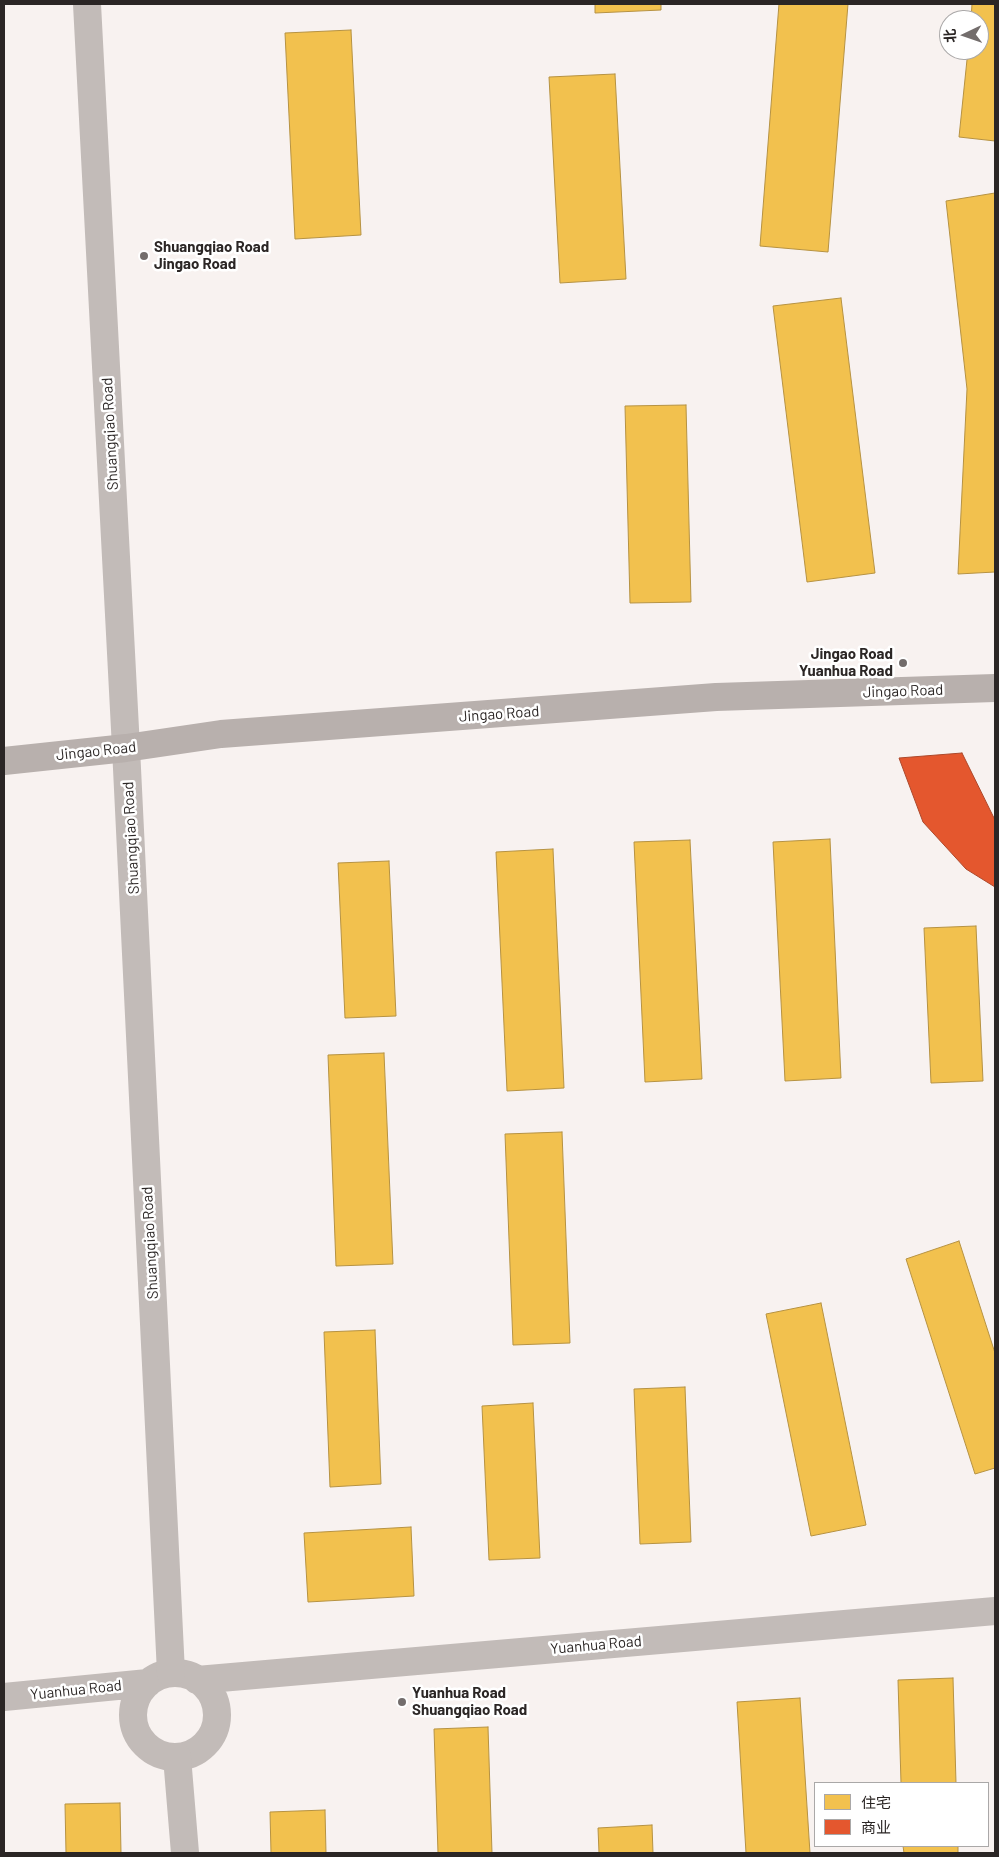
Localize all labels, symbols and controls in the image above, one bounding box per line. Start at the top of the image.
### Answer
north arrow [939,10,989,60]
text: 北 [941,28,958,43]
place label: Shuangqiao Road Jingao Road [154,238,269,273]
marker: Shuangqiao Road Jingao Road [138,250,150,262]
street label: Shuangqiao Road [98,377,122,491]
place label: Jingao Road Yuanhua Road [799,645,893,680]
marker: Jingao Road Yuanhua Road [897,657,909,669]
street label: Jingao Road [862,681,944,701]
street label: Jingao Road [458,702,540,726]
street label: Jingao Road [55,738,137,764]
street label: Shuangqiao Road [119,781,143,895]
street label: Shuangqiao Road [138,1186,162,1300]
street label: Yuanhua Road [549,1632,643,1658]
street label: Yuanhua Road [29,1676,123,1704]
place label: Yuanhua Road Shuangqiao Road [412,1684,527,1719]
marker: Yuanhua Road Shuangqiao Road [396,1696,408,1708]
legend [814,1782,989,1847]
text: 住宅 [861,1793,891,1811]
text: 商业 [861,1818,891,1836]

